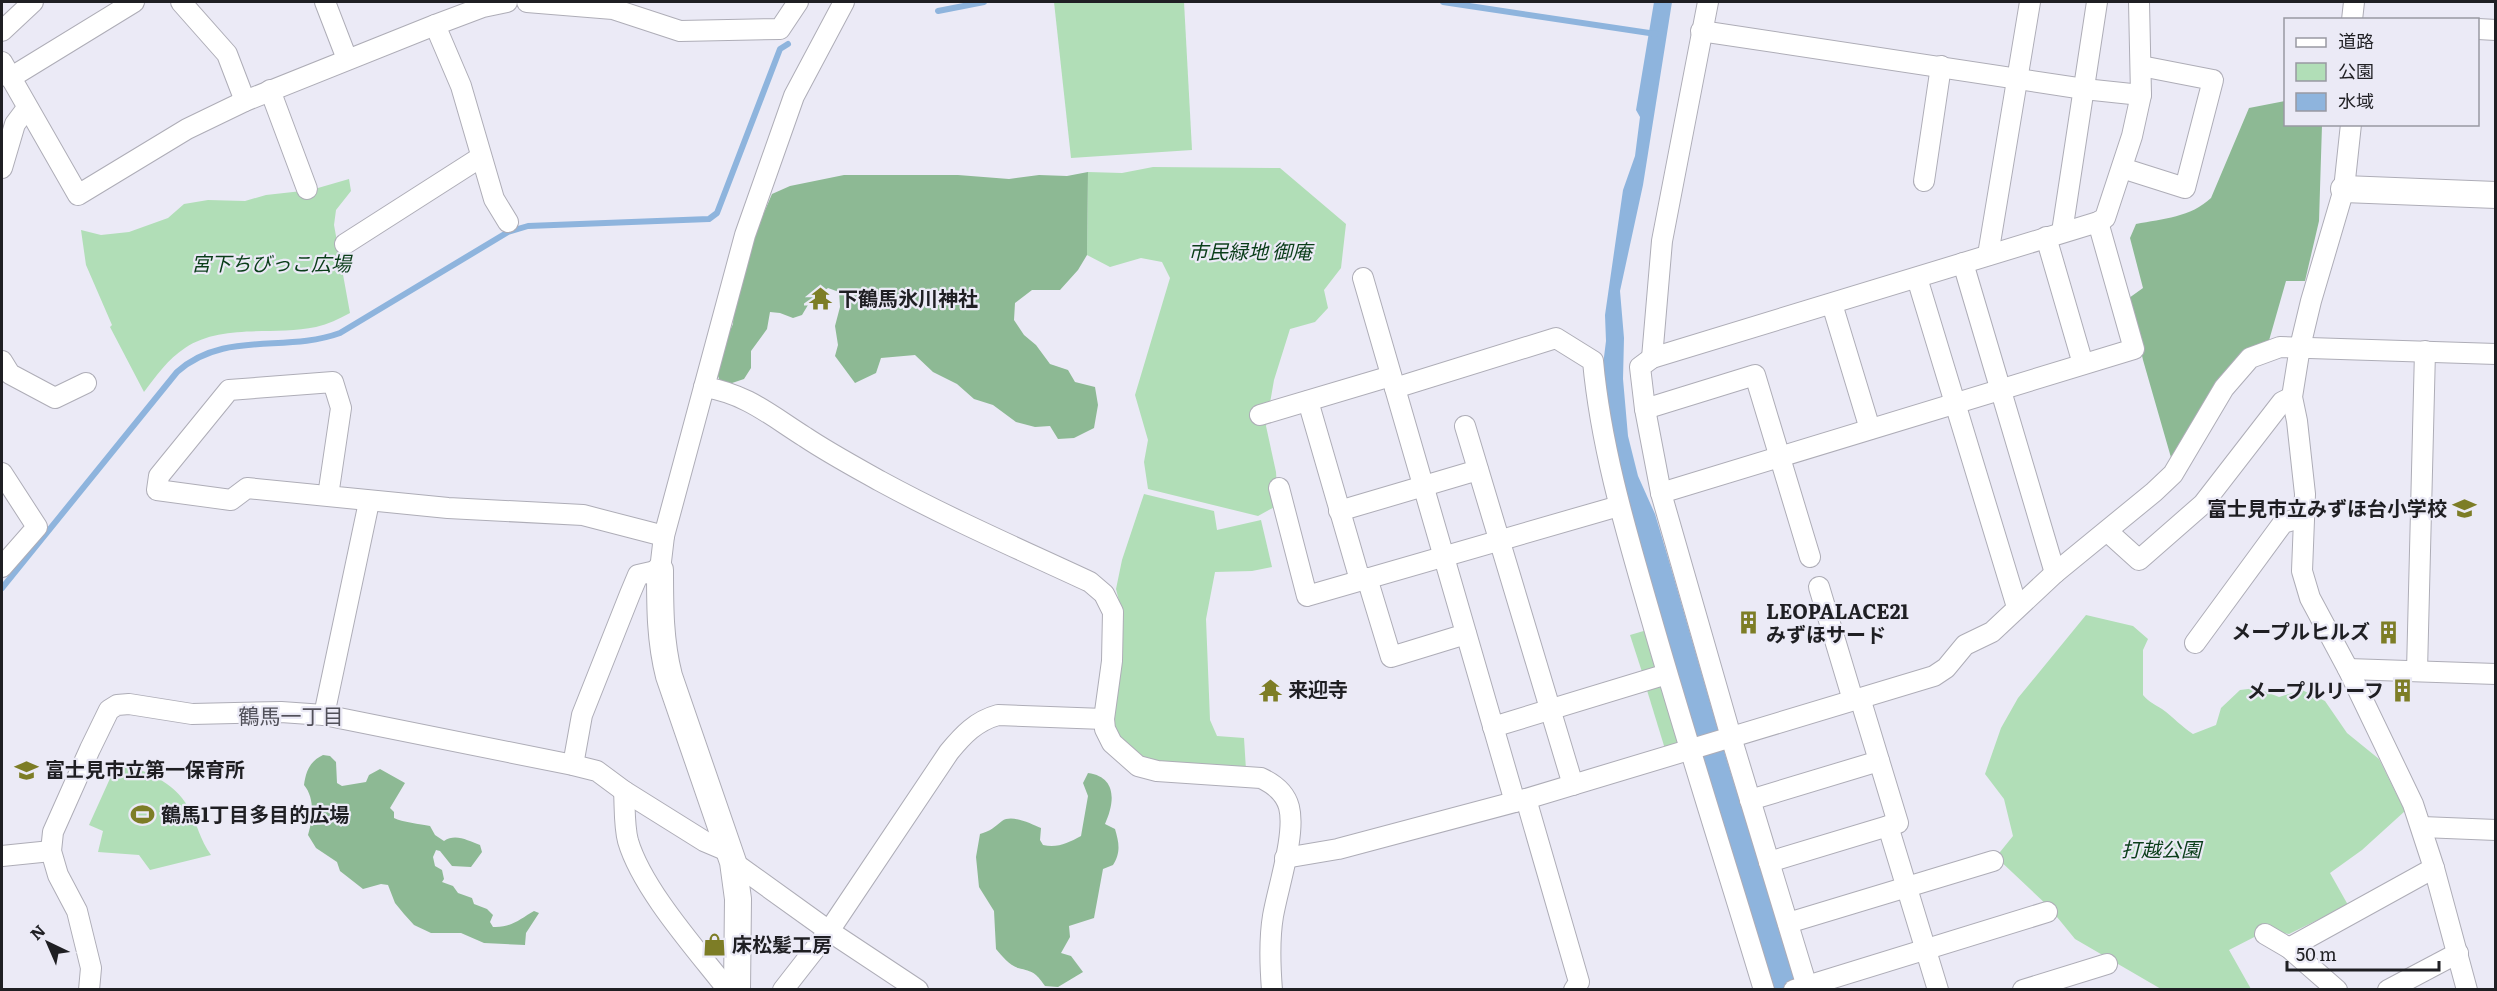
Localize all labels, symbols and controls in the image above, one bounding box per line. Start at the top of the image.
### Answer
legend [2284,18,2479,126]
text: 道路 [2338,27,2374,54]
text: 公園 [2338,57,2374,84]
text: 水域 [2338,87,2374,114]
park label: 市民緑地 御庵 [1188,235,1315,265]
park label: 宮下ちびっこ広場 [191,247,353,277]
place label: 下鶴馬氷川神社 [838,282,978,312]
temple icon: 下鶴馬氷川神社 [807,286,833,312]
place label: 富士見市立みずほ台小学校 [2207,492,2447,522]
school or university icon: 富士見市立みずほ台小学校 [2452,496,2478,522]
place label: LEOPALACE21 みずほサード [1766,595,1909,648]
building icon: LEOPALACE21 みずほサード [1735,610,1761,636]
place label: メープルヒルズ [2231,615,2370,645]
building icon: メープルヒルズ [2375,619,2401,645]
place label: 来迎寺 [1288,673,1348,703]
place label: メープルリーフ [2246,674,2384,704]
temple icon: 来迎寺 [1257,677,1283,703]
building icon: メープルリーフ [2389,678,2415,704]
district label: 鶴馬一丁目 [239,699,344,730]
place label: 富士見市立第一保育所 [45,753,245,783]
school or university icon: 富士見市立第一保育所 [14,757,40,783]
place label: 鶴馬1丁目多目的広場 [161,798,349,828]
sports icon: 鶴馬1丁目多目的広場 [130,802,156,828]
park label: 打越公園 [2121,833,2204,863]
north arrow [18,913,78,973]
text: N [24,918,50,945]
place label: 床松髪工房 [732,928,832,958]
shop icon: 床松髪工房 [701,932,727,958]
scale bar [2287,934,2438,972]
text: 50 m [2296,940,2337,967]

